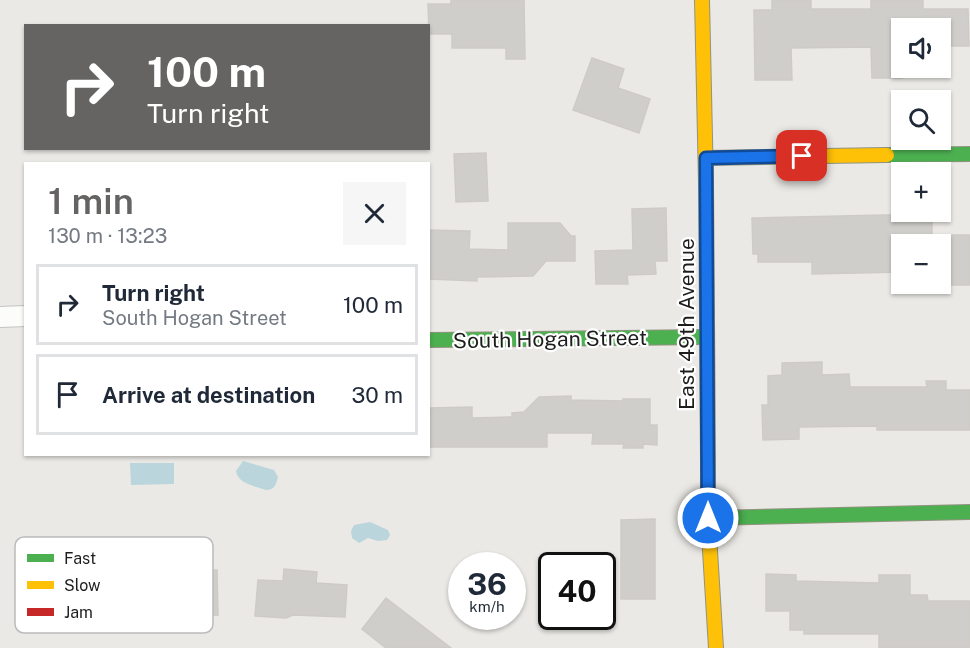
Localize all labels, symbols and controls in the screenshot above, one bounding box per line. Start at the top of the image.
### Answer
map controls [891,18,951,294]
button: sound [891,18,951,78]
text: 100 m [147,47,266,96]
icon: right [48,48,126,126]
button: search [891,90,951,150]
text: Turn right [147,97,270,129]
pin [776,130,827,181]
icon: arrive [785,139,818,172]
button: + [891,162,951,222]
text: 1 min [48,180,134,222]
button: close [343,182,406,245]
text: 130 m · 13:23 [48,224,167,248]
button: − [891,234,951,294]
street label: East 49th Avenue [674,238,699,410]
text: Turn right [102,280,205,306]
icon: right [51,288,84,321]
text: 100 m [343,292,403,318]
text: South Hogan Street [102,306,287,330]
street label: South Hogan Street [453,325,647,353]
icon: arrive [51,378,84,411]
text: Arrive at destination [102,382,315,408]
text: 30 m [351,382,403,408]
position arrow [676,486,740,550]
legend [15,537,213,633]
text: Fast [64,549,96,568]
speed limit sign: 40 [538,552,616,630]
text: 36 [467,566,507,602]
text: Slow [64,576,101,595]
text: km/h [469,598,505,615]
text: Jam [64,603,93,622]

